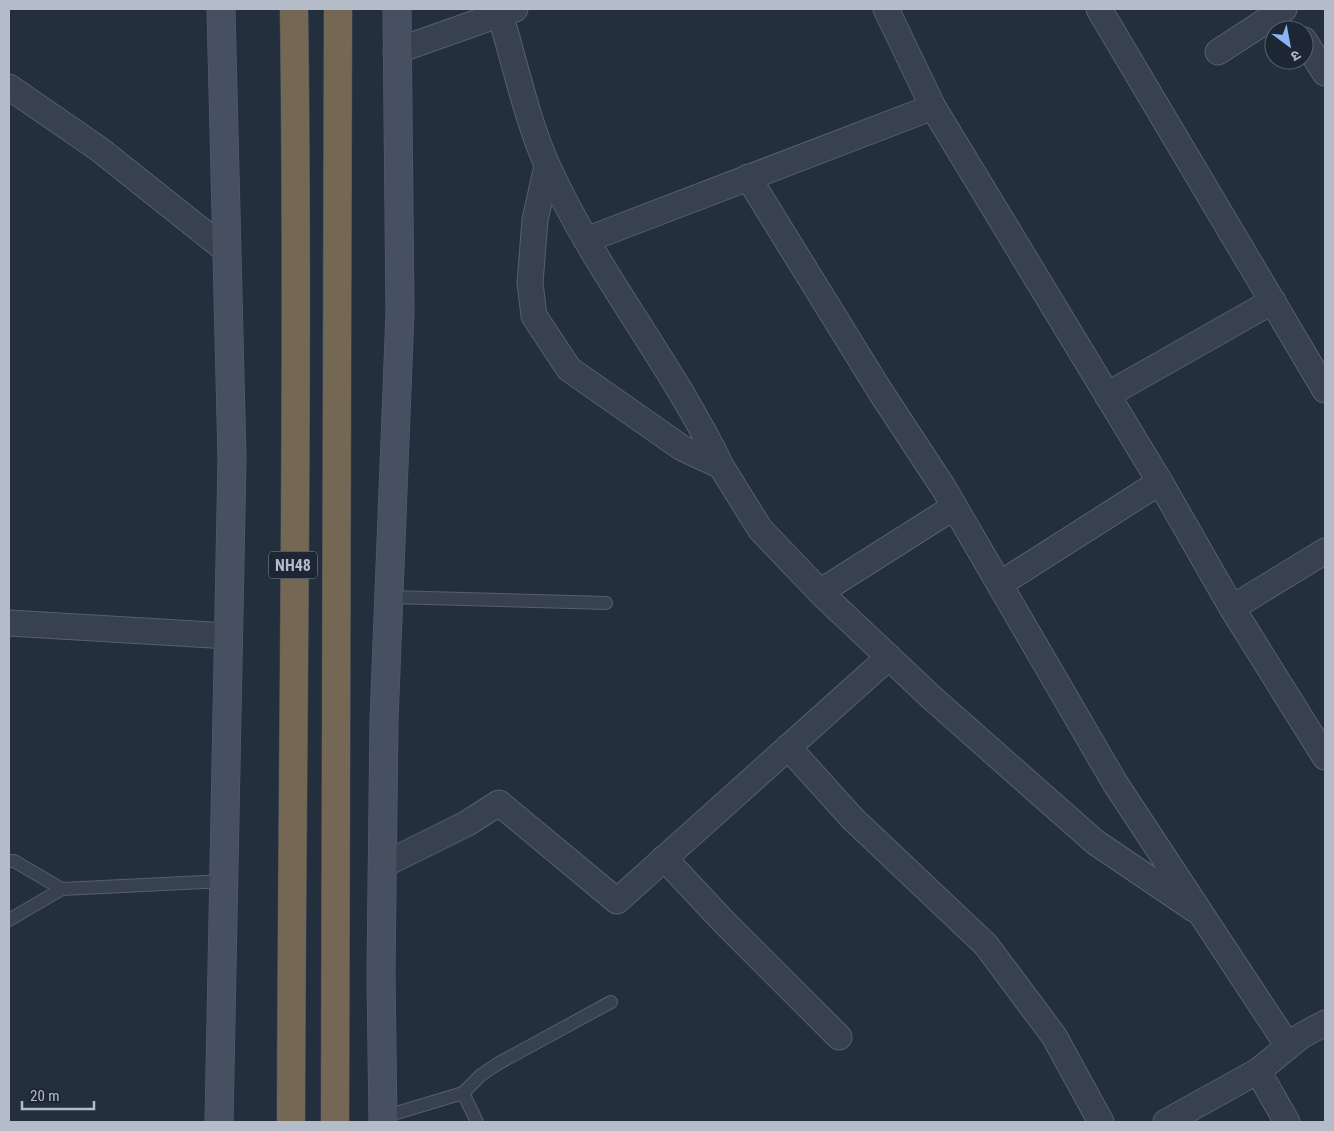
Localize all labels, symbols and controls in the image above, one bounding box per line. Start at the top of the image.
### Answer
north arrow [1264,20,1314,70]
text: उ [1287,47,1304,65]
road number: NH48 [269,552,317,578]
scale bar [22,1078,95,1110]
text: 20 m [30,1087,60,1105]

